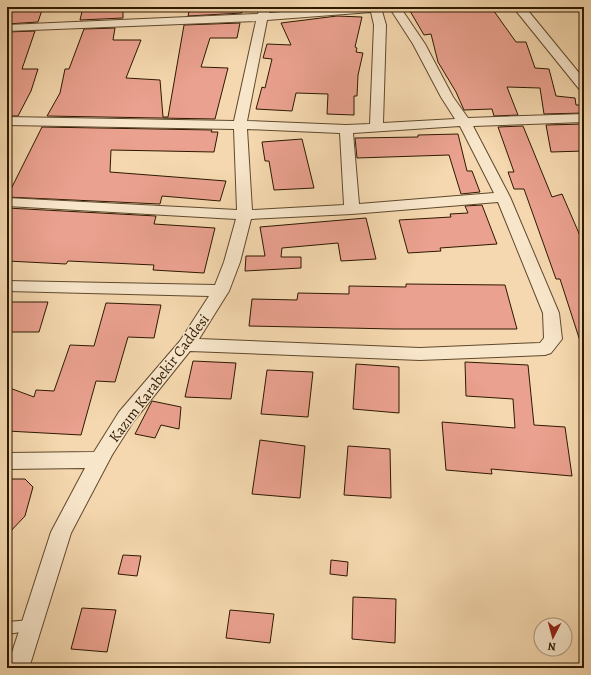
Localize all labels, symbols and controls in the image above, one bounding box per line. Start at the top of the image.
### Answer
street label: Kazım Karabekir Caddesi [104,310,214,446]
north arrow [533,617,573,657]
text: N [547,639,557,654]

